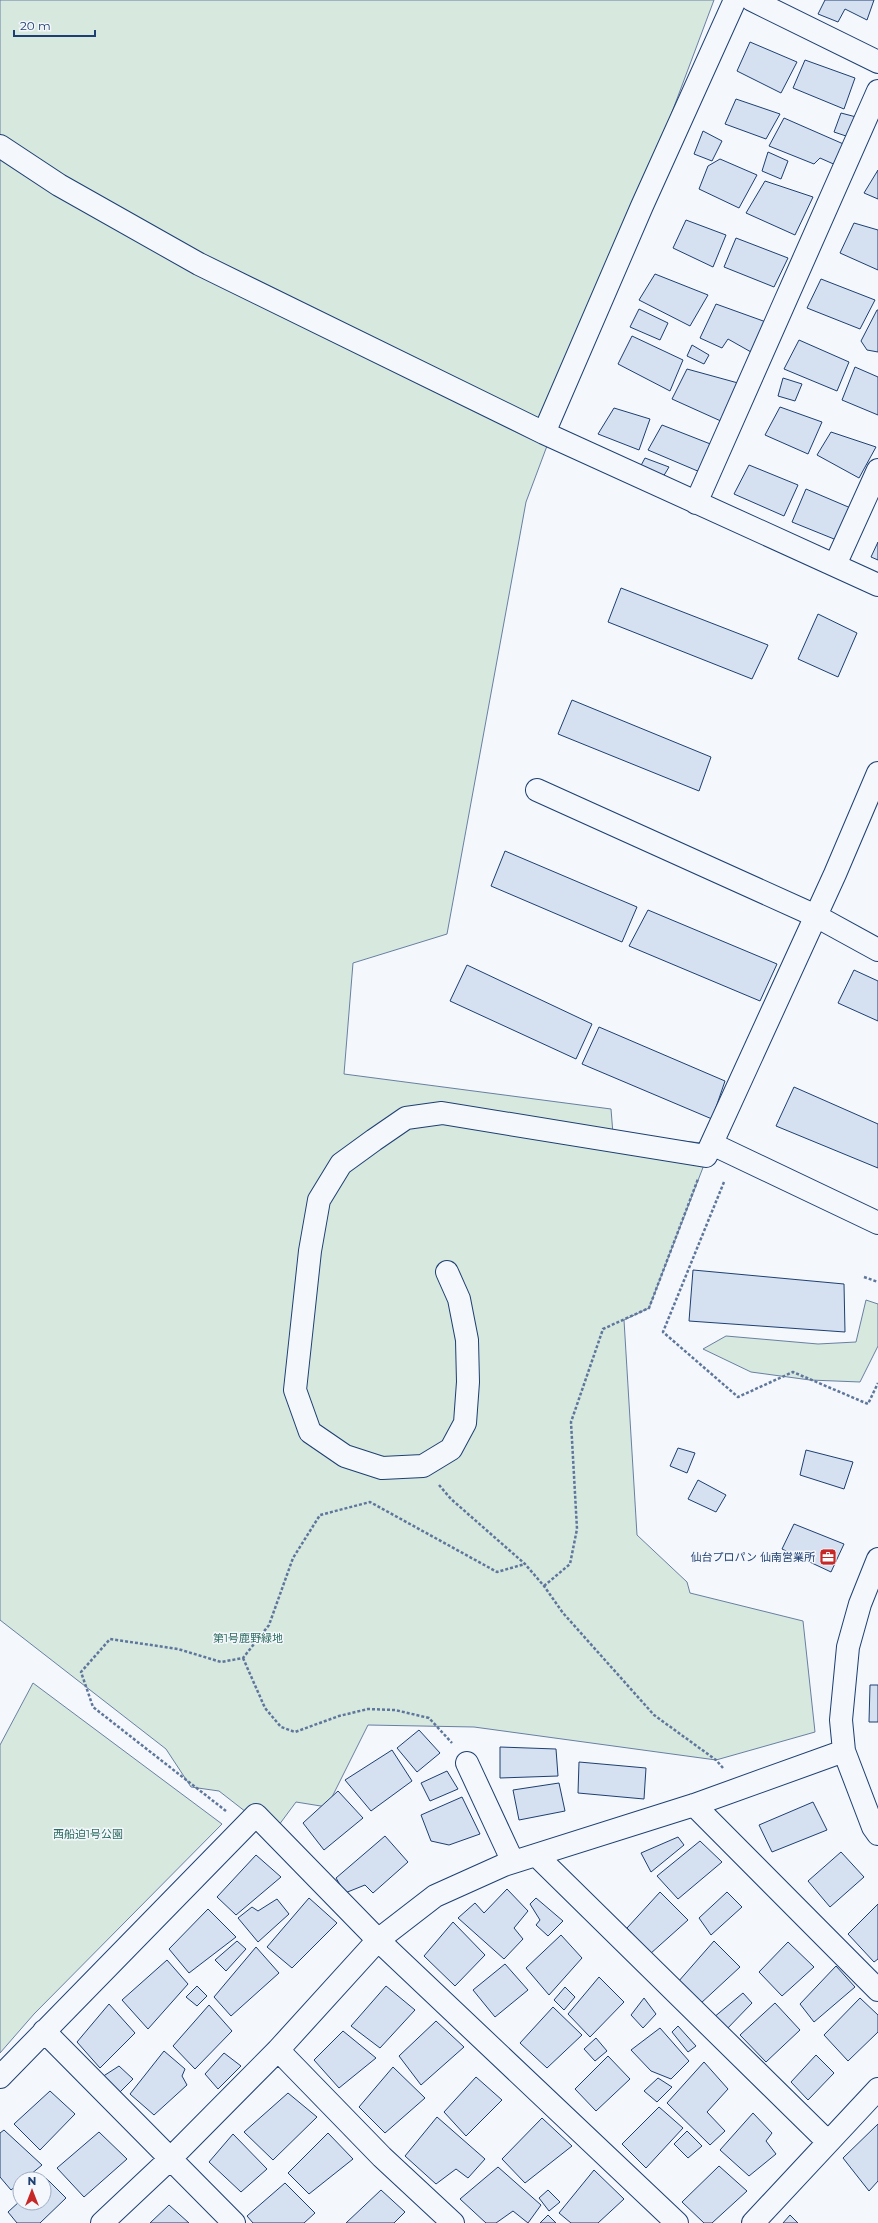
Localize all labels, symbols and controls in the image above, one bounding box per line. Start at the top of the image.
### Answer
scale bar [14,12,95,38]
text: 20 m [20,18,51,33]
office icon: 仙台プロパン 仙南営業所 [818,1547,838,1567]
place label: 仙台プロパン 仙南営業所 [691,1550,816,1564]
park label: 第1号鹿野緑地 [213,1631,283,1645]
park label: 西船迫1号公園 [53,1827,123,1841]
north arrow [12,2171,52,2211]
text: N [28,2174,36,2188]

